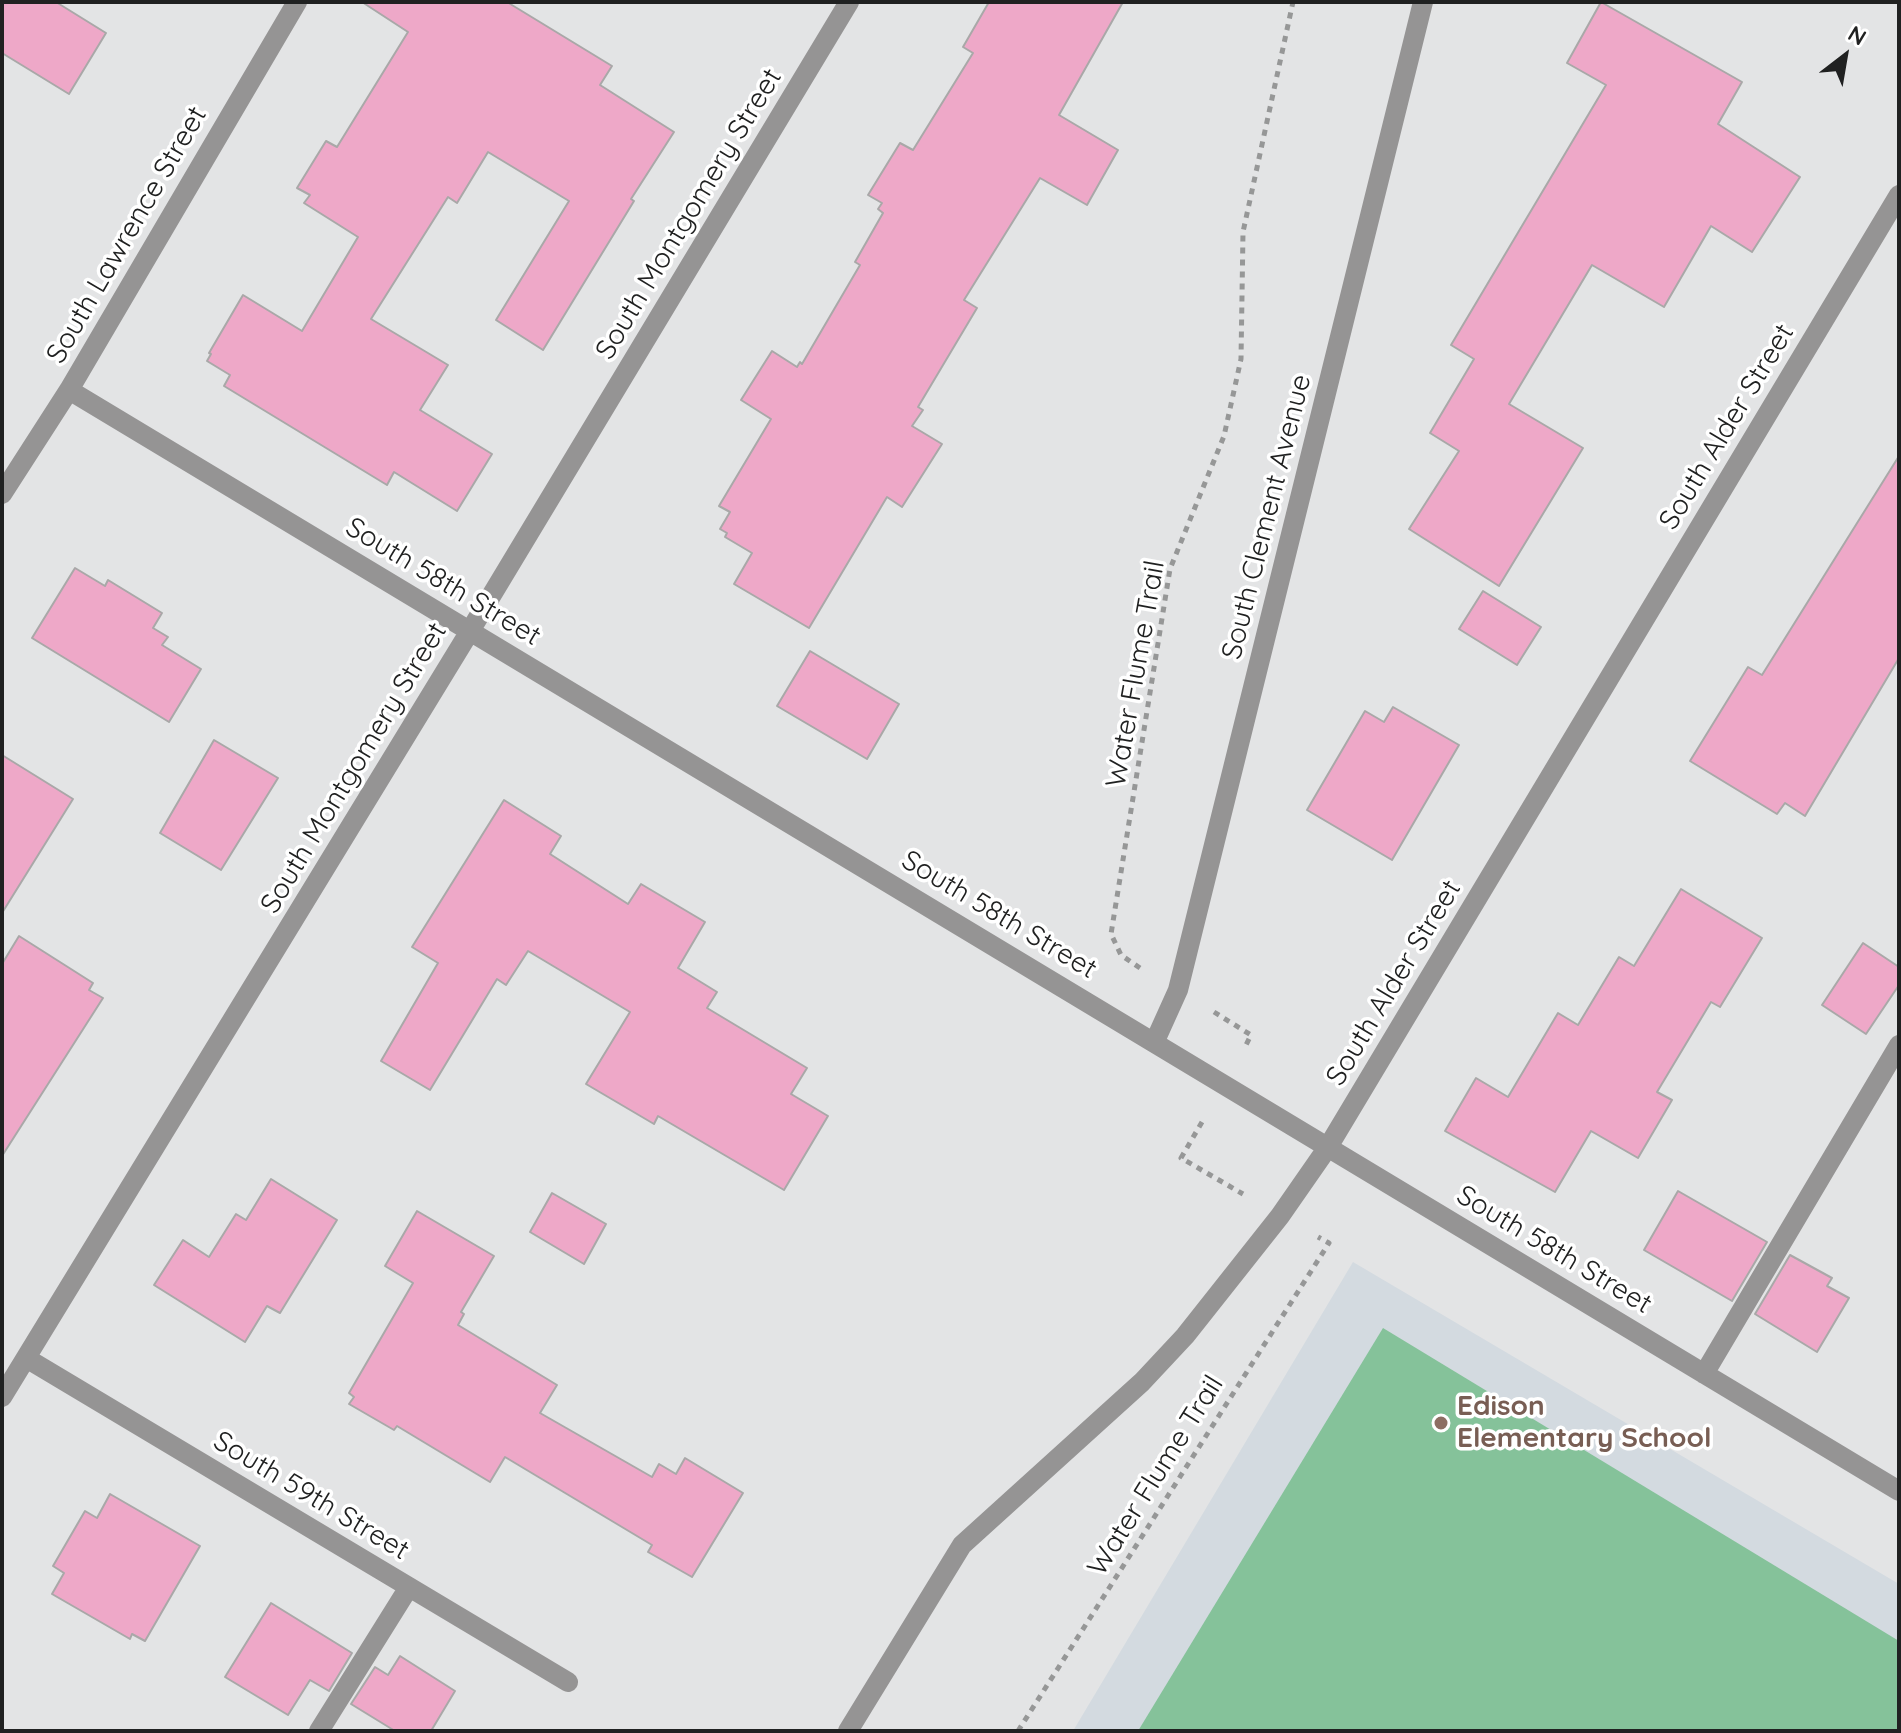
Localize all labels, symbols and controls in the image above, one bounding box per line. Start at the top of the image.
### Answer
north arrow [1805,16,1885,96]
text: N [1843,19,1871,52]
street label: South Montgomery Street [589,63,789,365]
street label: South Lawrence Street [40,101,214,369]
street label: South Alder Street [1652,318,1802,536]
street label: South Clement Avenue [1215,371,1319,663]
street label: South 58th Street [339,511,547,653]
street label: Water Flume Trail [1100,558,1172,790]
street label: South Montgomery Street [254,617,454,919]
street label: South 58th Street [895,844,1103,986]
street label: South Alder Street [1319,874,1469,1092]
street label: South 58th Street [1450,1179,1658,1321]
street label: Water Flume Trail [1081,1370,1231,1582]
place label: Edison Elementary School [1457,1390,1711,1456]
marker: Edison Elementary School [1432,1414,1450,1432]
street label: South 59th Street [207,1424,415,1568]

